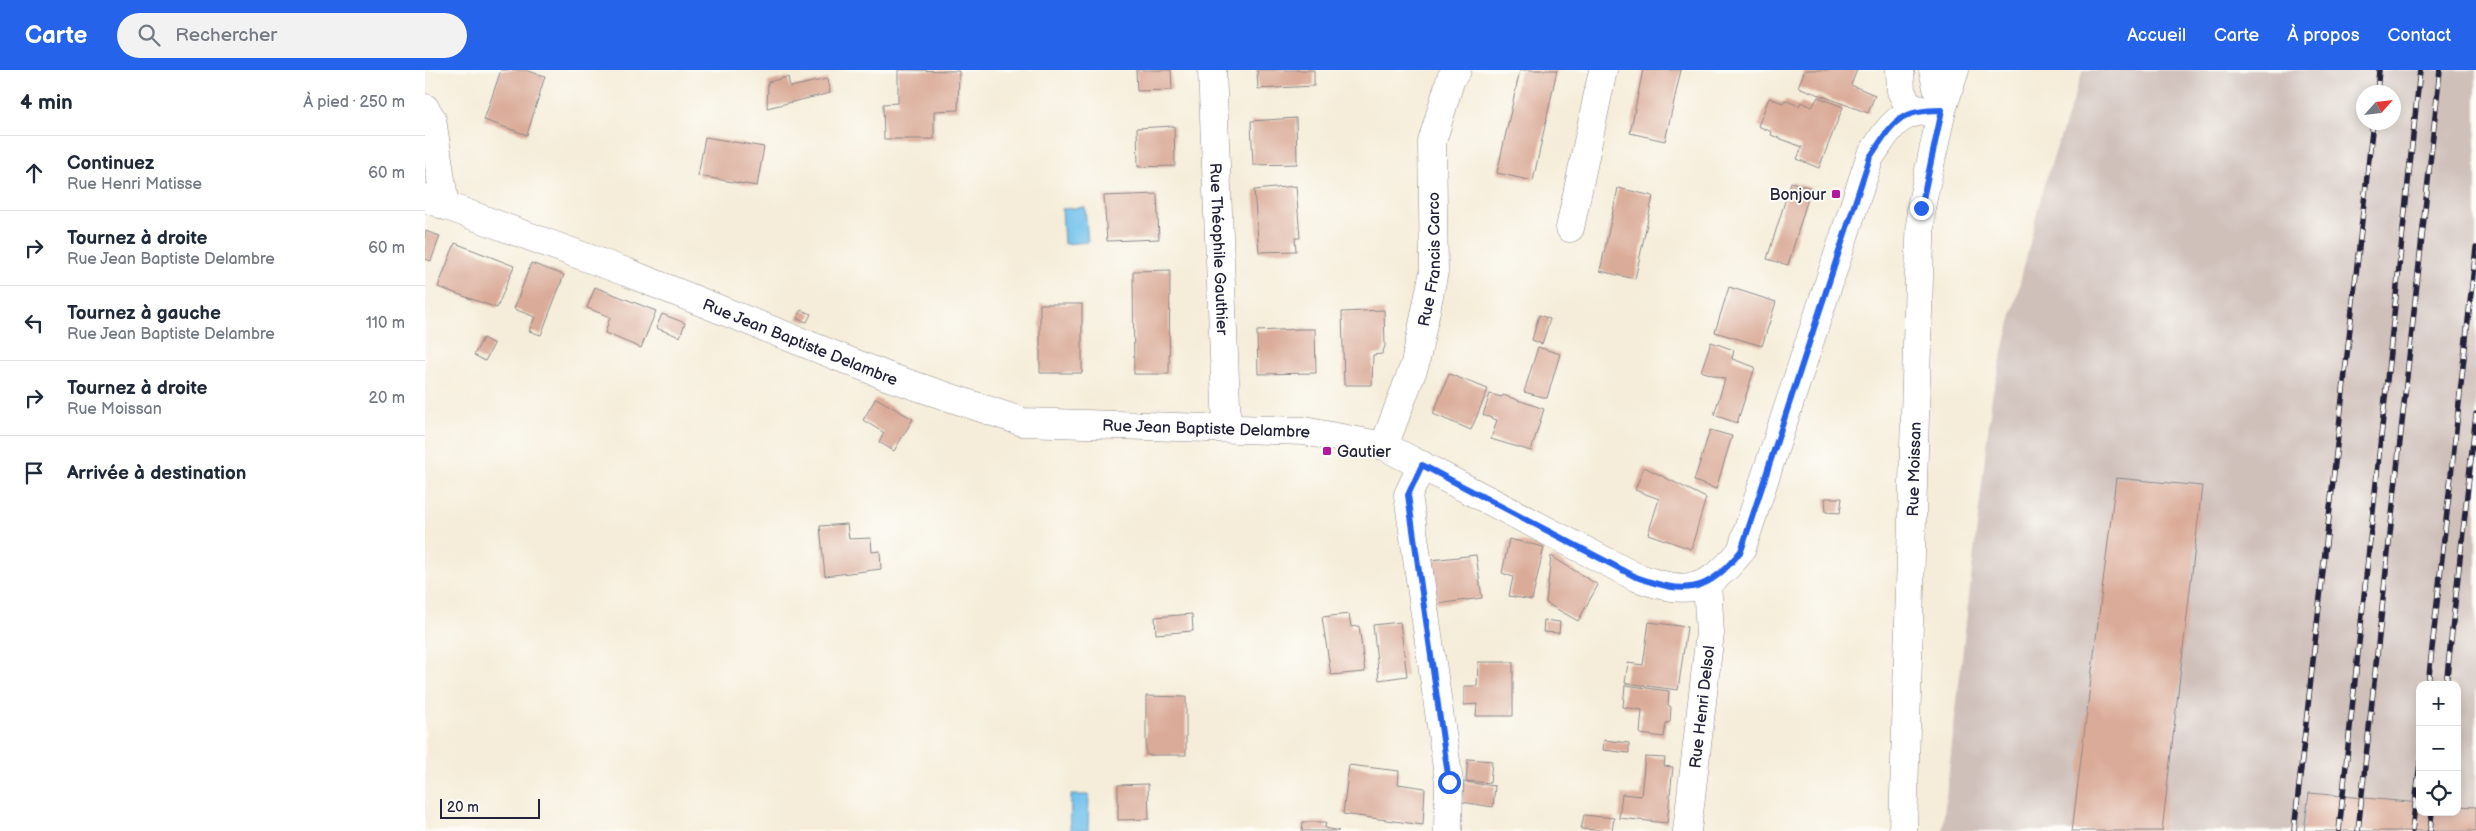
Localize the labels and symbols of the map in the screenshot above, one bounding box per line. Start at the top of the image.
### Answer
north arrow [2356,85,2401,130]
street label: Rue Théophile Gauthier [1205,162,1231,336]
place label: Bonjour [1770,186,1826,205]
marker: Bonjour [1830,188,1842,200]
street label: Rue Francis Carco [1415,192,1445,328]
route end [1910,197,1933,220]
street label: Rue Jean Baptiste Delambre [700,296,900,390]
street label: Rue Jean Baptiste Delambre [1102,417,1312,443]
street label: Rue Moissan [1904,422,1926,517]
place label: Gautier [1337,443,1391,462]
marker: Gautier [1321,445,1333,457]
street label: Rue Henri Delsol [1686,645,1719,769]
route start [1438,771,1461,794]
scale bar [440,796,540,819]

